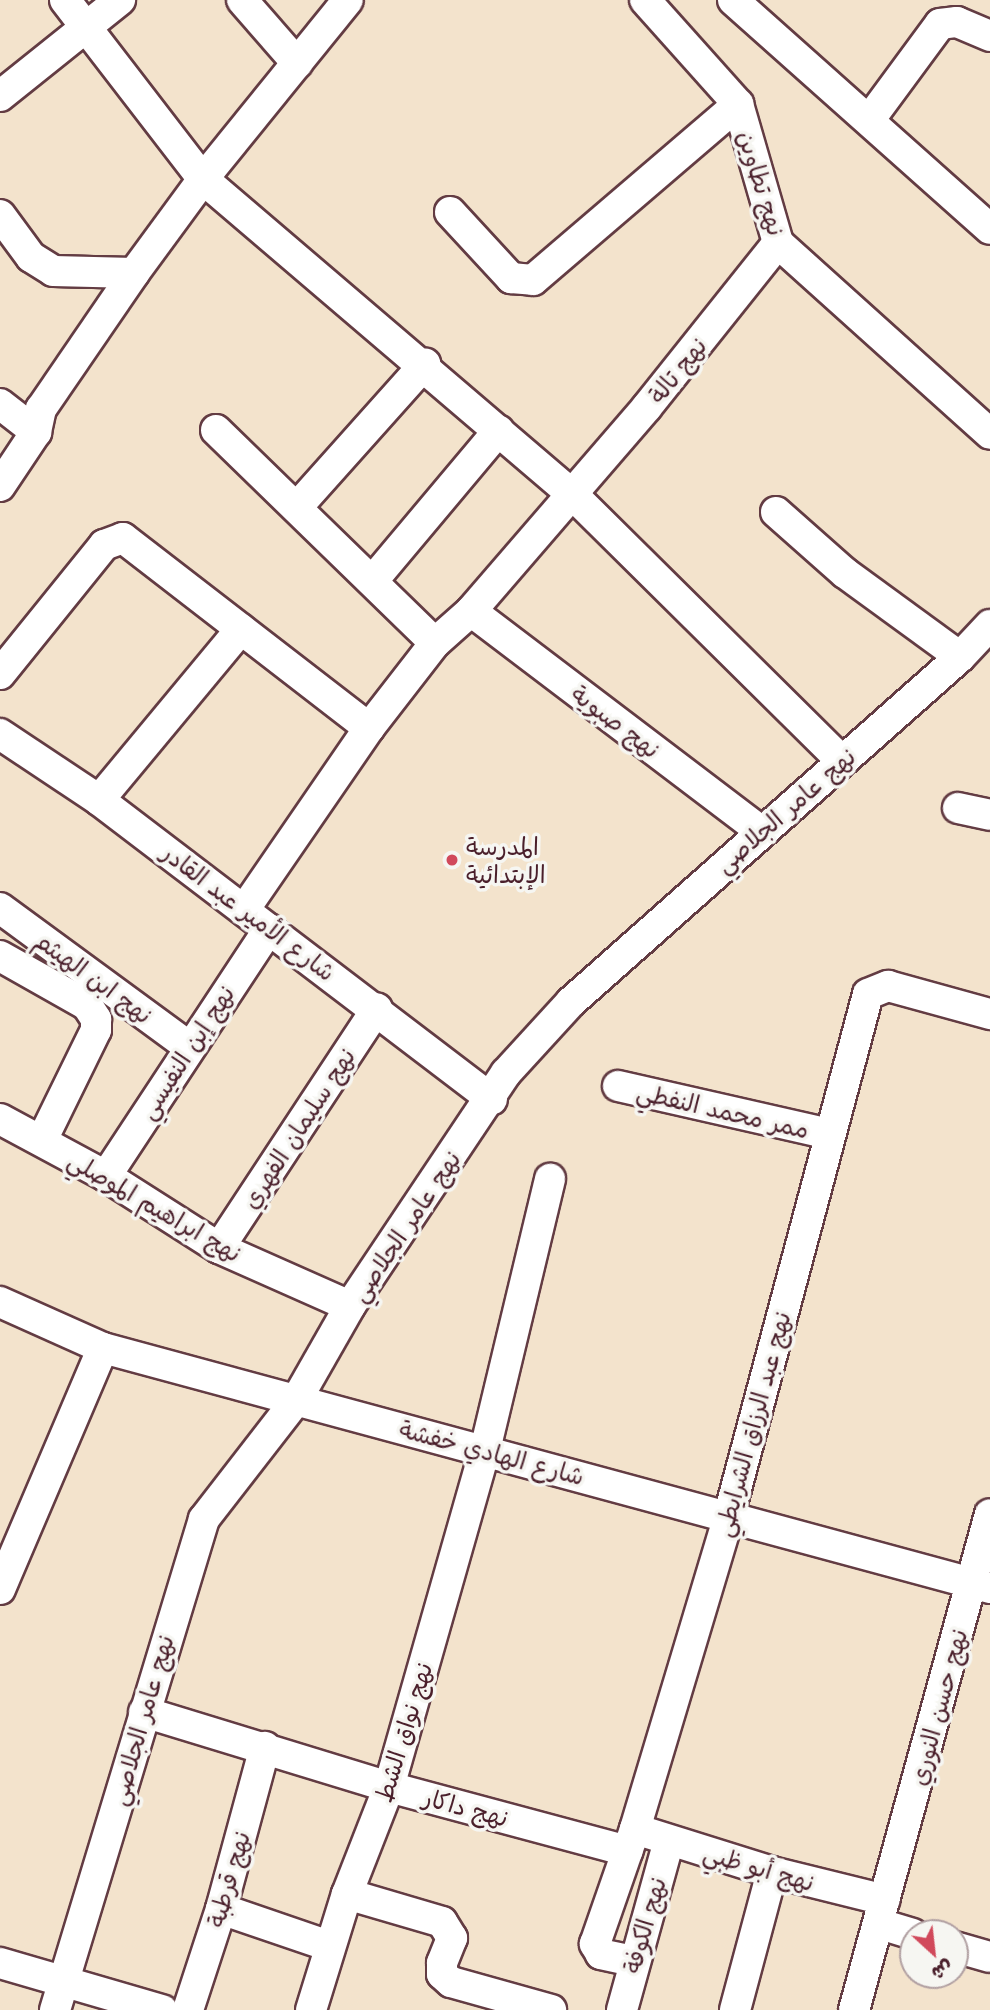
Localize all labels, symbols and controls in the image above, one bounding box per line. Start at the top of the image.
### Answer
street label: نهج تطاوين [732,127,792,239]
street label: نهج تالة [642,331,712,409]
street label: نهج صبوية [566,678,666,764]
street label: نهج عامر الجلاصي [709,741,861,879]
place label: المدرسة الإبتدائية [466,832,546,888]
street label: شارع الأمير عبد القادر [157,838,341,986]
marker: المدرسة الإبتدائية [444,852,460,868]
street label: نهج ابن الهيثم [30,925,158,1029]
street label: نهج إبن النفيسي [132,980,240,1124]
street label: نهج سليمان الفهري [235,1042,361,1214]
street label: ممر محمد النفطي [634,1076,812,1144]
street label: نهج ابراهيم الموصلي [63,1145,247,1267]
street label: نهج عامر الجلاصي [344,1145,466,1307]
street label: نهج عبد الرزاق الشرايطي [708,1308,796,1540]
street label: شارع الهادي خفشة [396,1413,588,1491]
street label: نهج حسن النوري [903,1626,973,1788]
street label: نهج عامر الجلاصي [103,1631,179,1809]
street label: نهج نواق الشط [368,1659,438,1805]
street label: نهج داكار [420,1782,512,1832]
street label: نهج قرطبة [201,1828,255,1930]
street label: نهج أبو ظبي [700,1837,818,1897]
street label: نهج الكوفة [617,1874,671,1976]
north arrow [899,1919,969,1989]
text: ش [928,1955,958,1987]

